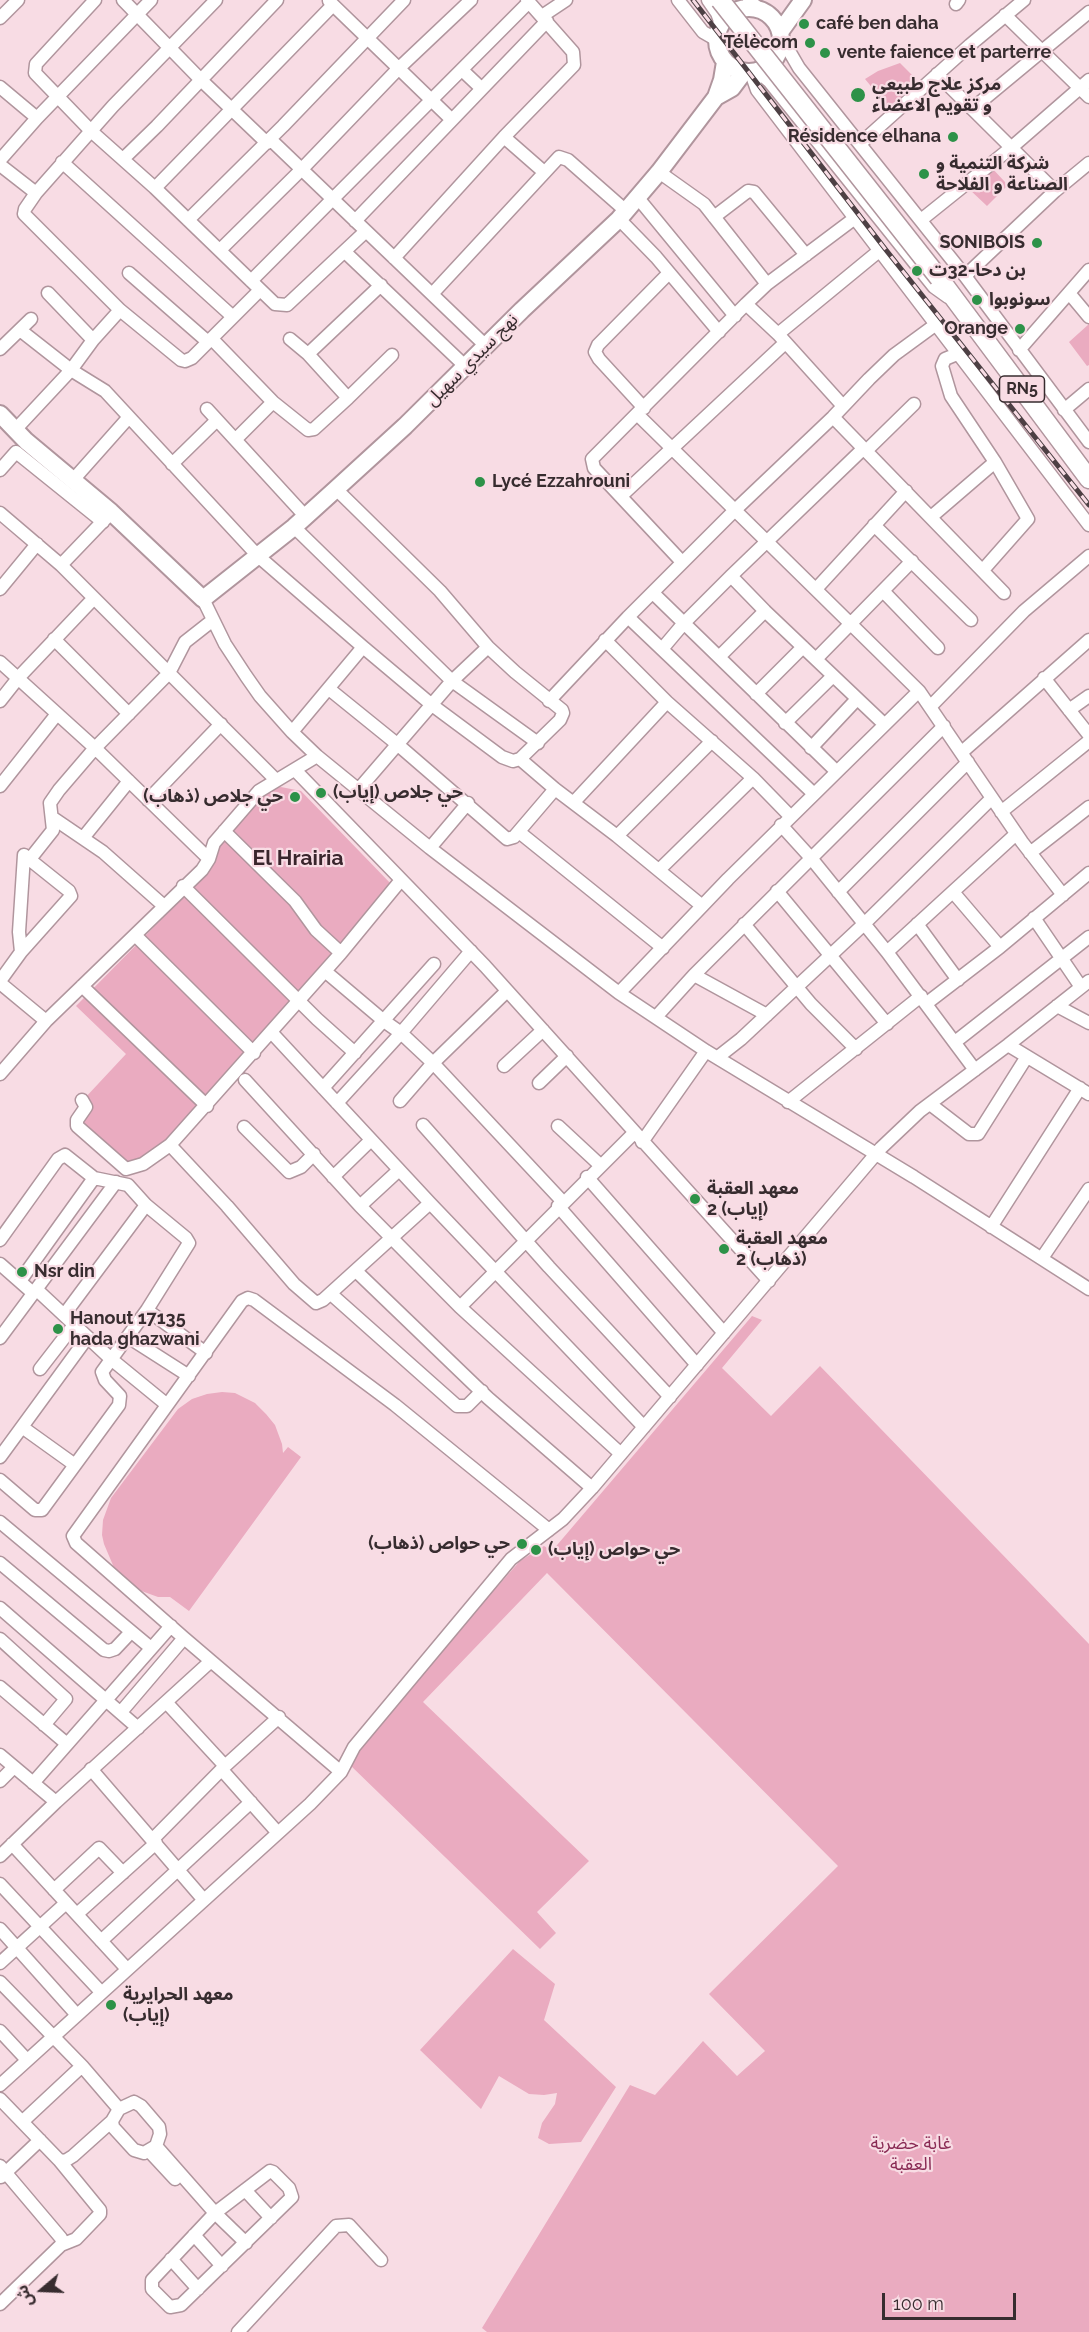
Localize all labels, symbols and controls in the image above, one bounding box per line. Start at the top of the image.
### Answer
place label: café ben daha [816,13,939,35]
marker: café ben daha [797,17,811,31]
place label: Télècom [724,32,798,54]
marker: Télècom [803,36,817,50]
place label: vente faience et parterre [837,42,1051,64]
marker: vente faience et parterre [818,46,832,60]
place label: مركز علاج طبيعي و تقويم الاعضاء [872,74,1001,116]
marker: مركز علاج طبيعي و تقويم الاعضاء [849,86,867,104]
place label: Résidence elhana [788,126,941,148]
marker: Résidence elhana [946,130,960,144]
place label: شركة التنمية و الصناعة و الفلاحة [936,153,1068,195]
marker: شركة التنمية و الصناعة و الفلاحة [917,167,931,181]
place label: SONIBOIS [939,232,1025,254]
marker: SONIBOIS [1030,236,1044,250]
place label: بن دحا-32ت [929,260,1026,282]
marker: بن دحا-32ت [910,264,924,278]
place label: سونوبوا [989,289,1051,311]
marker: سونوبوا [970,293,984,307]
street label: نهج سيدي سهيل [421,309,523,411]
place label: Orange [944,318,1008,340]
marker: Orange [1013,322,1027,336]
road number: RN5 [1000,376,1044,402]
place label: Lycé Ezzahrouni [492,471,630,493]
marker: Lycé Ezzahrouni [473,475,487,489]
place label: حي جلاص (إياب) [333,782,463,804]
place label: حي جلاص (ذهاب) [143,786,283,808]
marker: حي جلاص (إياب) [314,786,328,800]
marker: حي جلاص (ذهاب) [288,790,302,804]
district label: El Hrairia [253,846,343,872]
place label: معهد العقبة 2 (إياب) [707,1178,799,1220]
marker: معهد العقبة 2 (إياب) [688,1192,702,1206]
place label: معهد العقبة 2 (ذهاب) [736,1228,828,1270]
marker: معهد العقبة 2 (ذهاب) [717,1242,731,1256]
place label: Nsr din [34,1261,95,1283]
marker: Nsr din [15,1265,29,1279]
place label: Hanout 17135 hada ghazwani [70,1308,200,1350]
marker: Hanout 17135 hada ghazwani [51,1322,65,1336]
place label: حي حواص (ذهاب) [368,1533,510,1555]
marker: حي حواص (ذهاب) [515,1537,529,1551]
place label: حي حواص (إياب) [548,1539,680,1561]
marker: حي حواص (إياب) [529,1543,543,1557]
place label: معهد الحرايرية (إياب) [123,1984,233,2026]
marker: معهد الحرايرية (إياب) [104,1998,118,2012]
park label: غابة حضرية العقبة [871,2133,951,2176]
north arrow [12,2260,72,2320]
scale bar [885,2281,1018,2319]
text: ش [12,2283,37,2309]
text: 100 m [893,2293,944,2314]

